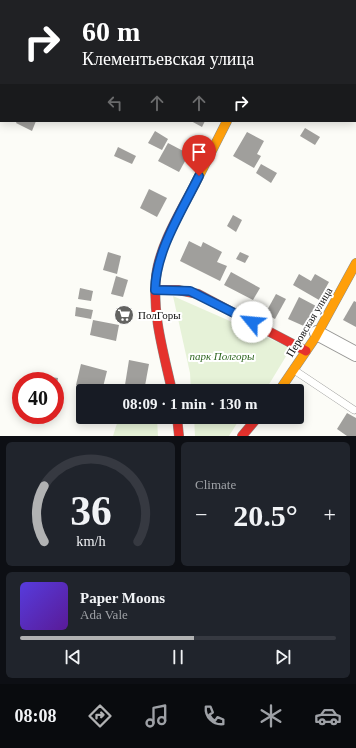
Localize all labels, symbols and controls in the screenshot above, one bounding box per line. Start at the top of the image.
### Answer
icon: right [16,16,68,68]
text: 60 m [82,16,140,47]
text: Клементьевская улица [82,49,254,69]
icon: left [104,92,126,114]
icon: ahead [146,92,168,114]
icon: ahead [188,92,210,114]
icon: right [230,92,252,114]
pin [182,135,216,176]
icon: arrive [188,141,210,163]
street label: Перовская улица [284,285,335,359]
position arrow [231,301,273,343]
supermarket icon: ПолГоры [113,304,135,326]
place label: ПолГоры [138,309,181,321]
park label: парк Полгоры [189,350,255,362]
speed limit sign: 40 [12,372,64,424]
text: 08:09 · 1 min · 130 m [123,396,258,412]
text: Climate [195,477,236,492]
text: 36 [70,488,111,534]
text: 20.5° [233,499,298,532]
text: − [195,502,207,527]
text: + [324,502,336,527]
text: km/h [76,533,105,549]
text: Paper Moons [80,590,165,606]
text: Ada Vale [80,607,128,622]
icon: previous [62,646,84,668]
icon: pause [167,646,189,668]
icon: next [272,646,294,668]
icon: directions [86,702,114,730]
icon: music [143,702,171,730]
icon: phone [200,702,228,730]
icon: climate [257,702,285,730]
icon: car [314,702,342,730]
text: 08:08 [15,706,57,726]

